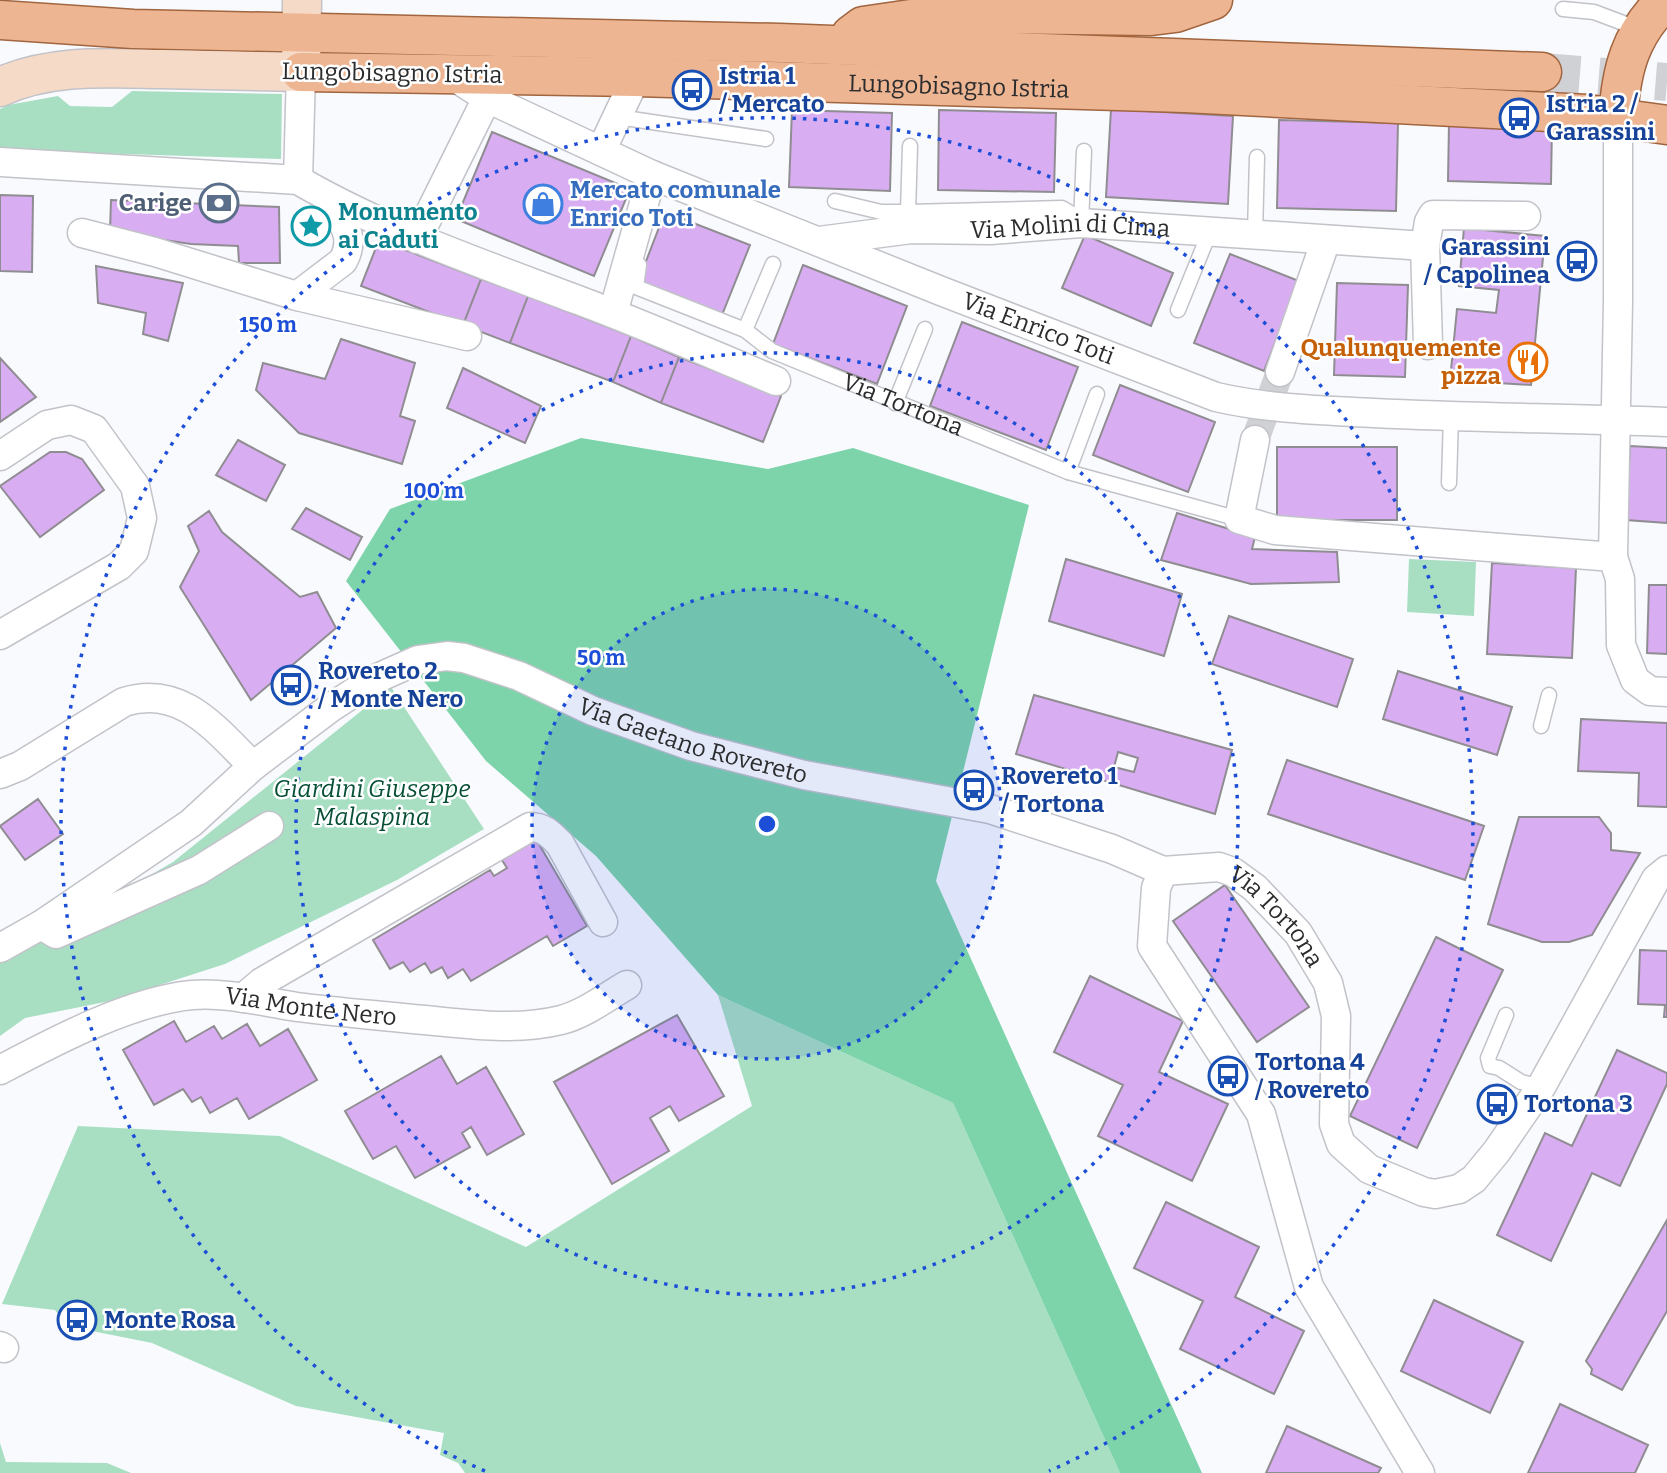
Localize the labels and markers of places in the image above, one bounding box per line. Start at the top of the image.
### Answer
place label: Istria 1 / Mercato [718,62,825,118]
bus stop icon: Istria 1 / Mercato [671,69,713,111]
place label: Istria 2 / Garassini [1546,90,1655,146]
bus stop icon: Istria 2 / Garassini [1498,97,1540,139]
place label: Mercato comunale Enrico Toti [570,176,781,232]
bank icon: Carige [198,182,240,224]
shop icon: Mercato comunale Enrico Toti [522,183,564,225]
place label: Carige [119,189,192,217]
place label: Monumento ai Caduti [338,198,478,254]
place icon: Monumento ai Caduti [290,205,332,247]
place label: Garassini / Capolinea [1423,233,1551,289]
bus stop icon: Garassini / Capolinea [1556,240,1598,282]
place label: Qualunquemente pizza [1300,334,1502,390]
restaurant icon: Qualunquemente pizza [1507,341,1549,383]
place label: Rovereto 2 / Monte Nero [317,657,463,713]
bus stop icon: Rovereto 2 / Monte Nero [270,664,312,706]
place label: Rovereto 1 / Tortona [1000,762,1118,818]
bus stop icon: Rovereto 1 / Tortona [953,769,995,811]
centre of rings [755,812,779,836]
place label: Tortona 4 / Rovereto [1254,1048,1370,1104]
bus stop icon: Tortona 4 / Rovereto [1207,1055,1249,1097]
bus stop icon: Tortona 3 [1476,1083,1518,1125]
place label: Tortona 3 [1524,1090,1633,1118]
bus stop icon: Monte Rosa [56,1299,98,1341]
place label: Monte Rosa [104,1306,236,1334]

